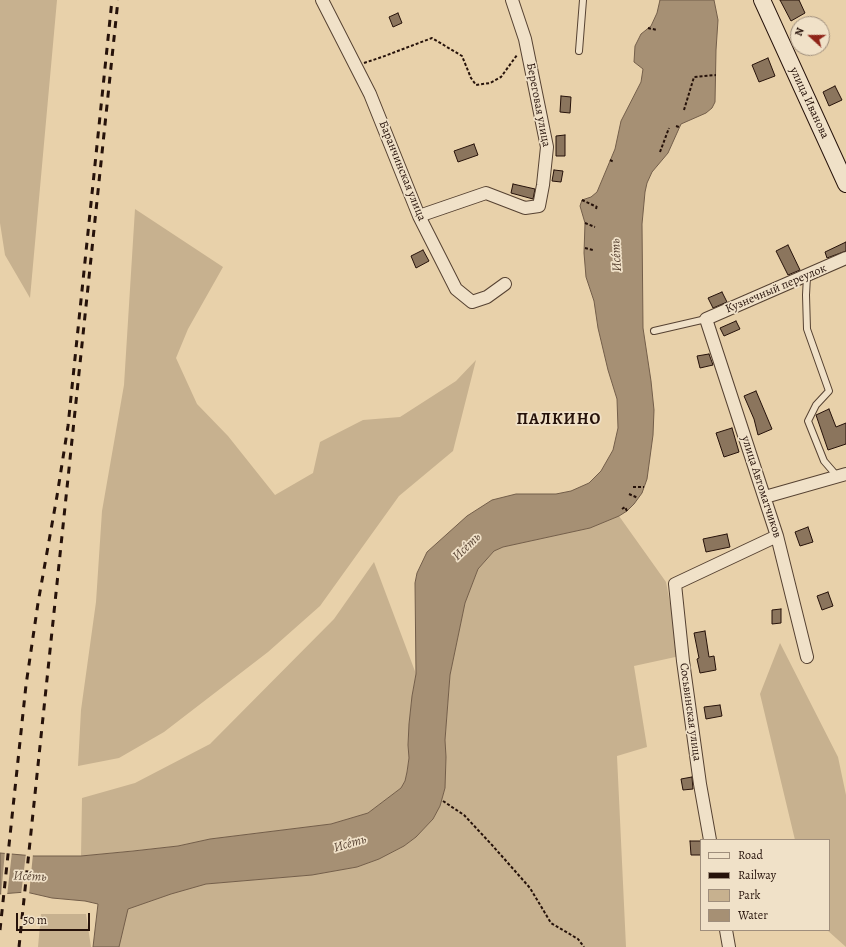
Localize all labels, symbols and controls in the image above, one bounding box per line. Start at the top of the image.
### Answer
north arrow [790,16,830,56]
text: N [791,25,808,38]
street label: Береговая улица [523,62,553,148]
street label: улица Иванова [786,65,832,141]
street label: Баранчинская улица [375,119,429,223]
water label: Исе́ть [608,238,626,272]
street label: Кузнечный переулок [723,261,829,317]
district label: ПАЛКИНО [517,410,601,430]
street label: улица Автоматчиков [738,434,784,540]
water label: Исе́ть [450,530,484,564]
street label: Сосьвинская улица [676,662,704,762]
water label: Исе́ть [332,832,368,856]
legend [700,839,830,931]
text: Road [738,847,763,863]
text: Railway [738,867,776,883]
water label: Исе́ть [13,869,47,885]
text: Park [738,887,761,903]
scale bar [18,905,92,931]
text: Water [738,907,768,923]
text: 50 m [23,912,47,928]

